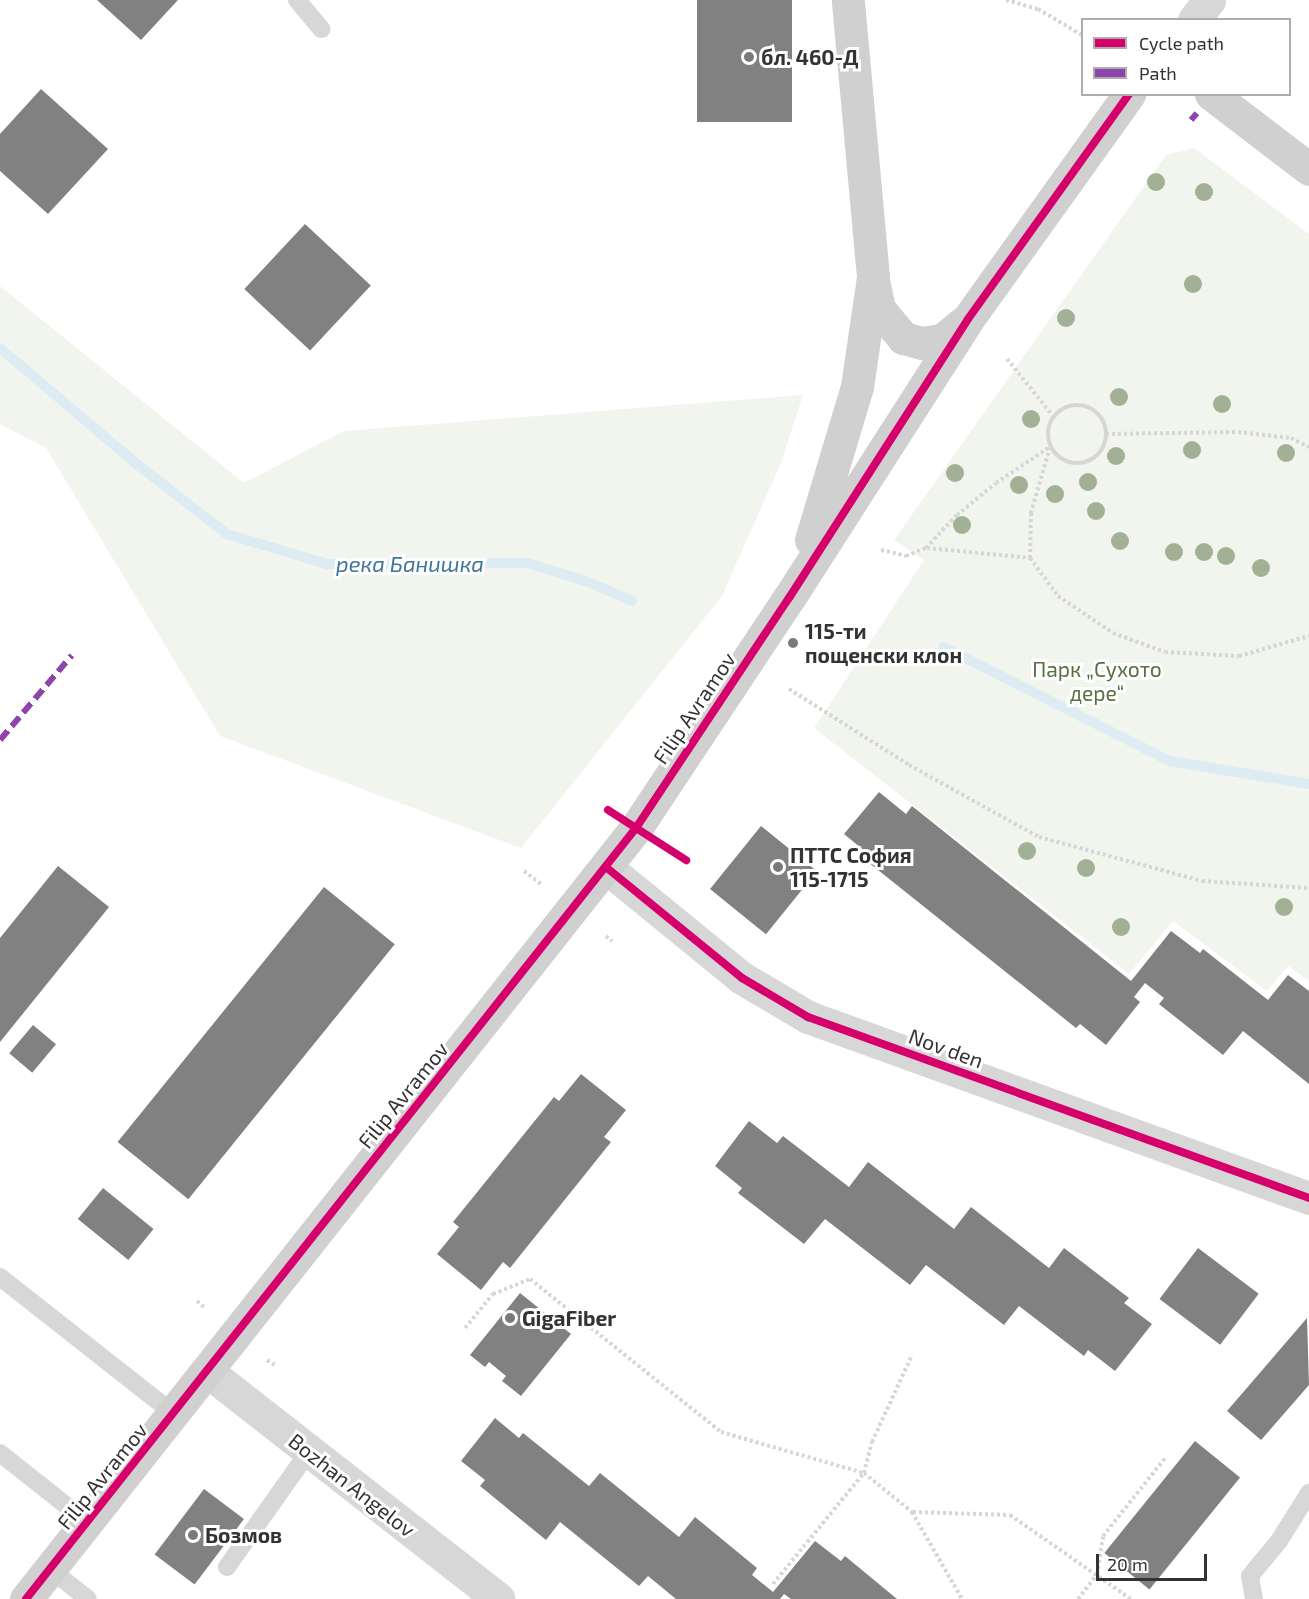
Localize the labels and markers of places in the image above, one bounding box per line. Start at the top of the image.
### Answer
place label: бл. 460-Д [761,44,859,70]
marker: бл. 460-Д [742,50,756,64]
place label: 115-ти пощенски клон [805,618,962,668]
marker: 115-ти пощенски клон [786,636,800,650]
place label: ПТТС София 115-1715 [790,842,912,892]
marker: ПТТС София 115-1715 [771,860,785,874]
place label: GigaFiber [522,1305,616,1331]
marker: GigaFiber [503,1311,517,1325]
place label: Бозмов [205,1522,282,1548]
marker: Бозмов [186,1528,200,1542]

